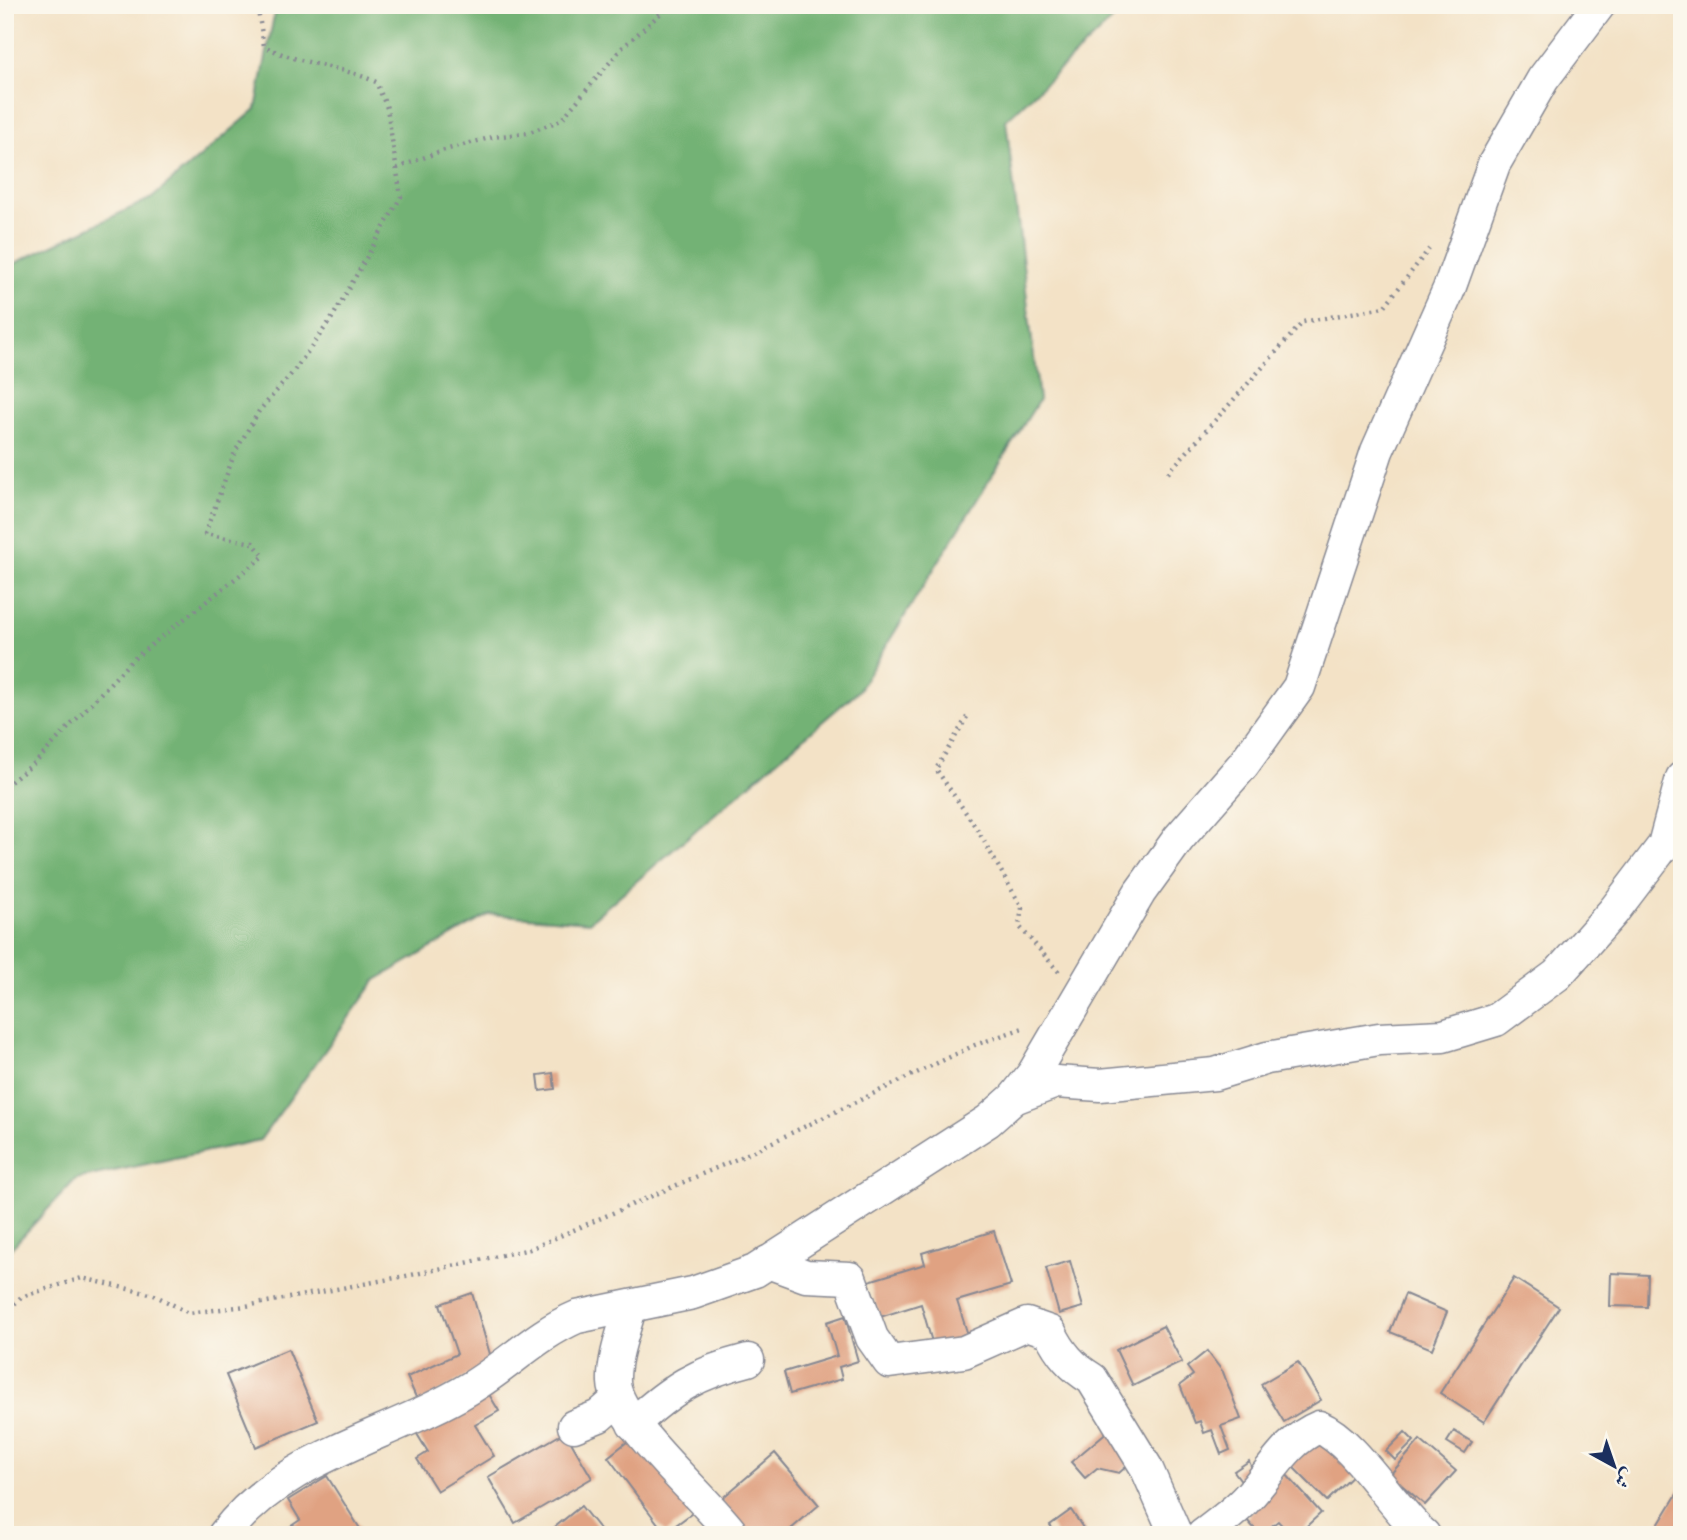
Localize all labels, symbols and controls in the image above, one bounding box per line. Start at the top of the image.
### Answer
north arrow [1578,1432,1648,1502]
text: ش [1609,1463,1639,1493]

